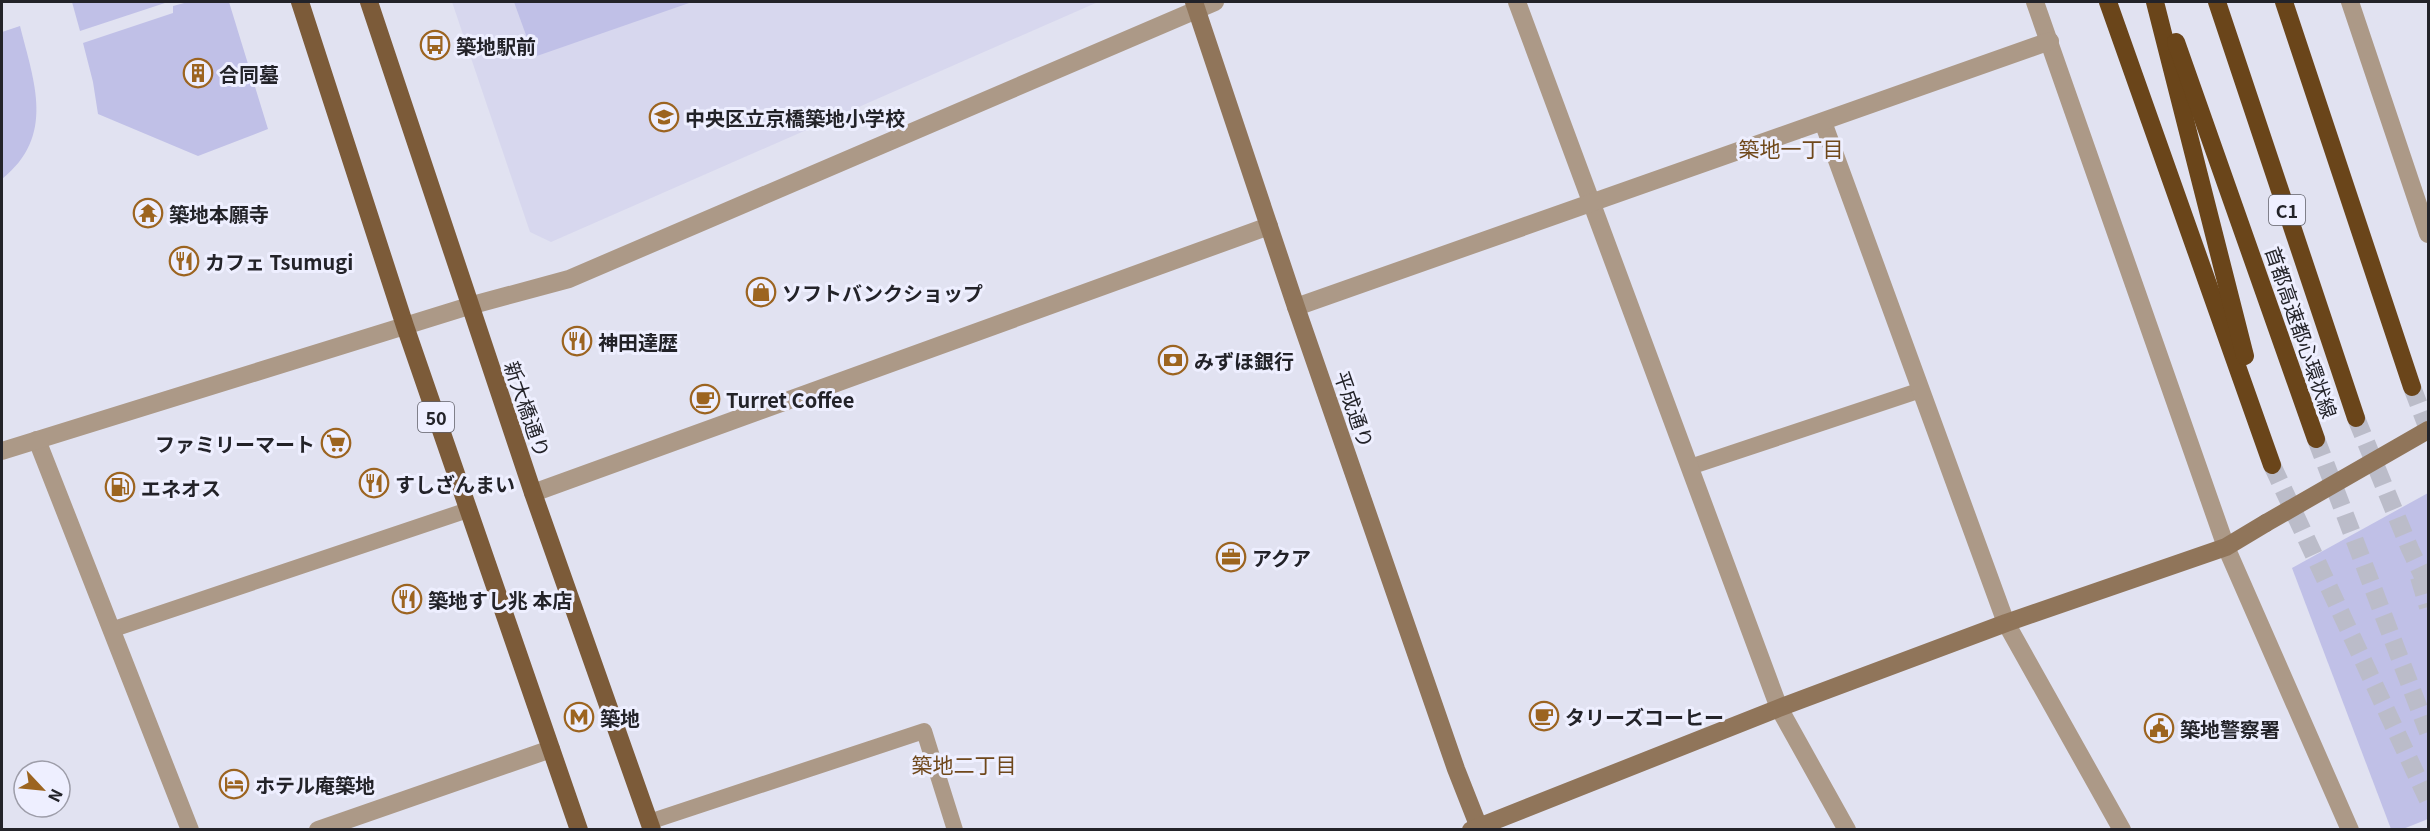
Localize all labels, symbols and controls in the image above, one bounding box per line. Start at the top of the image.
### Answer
bus stop icon: 築地駅前 [419,29,451,61]
place label: 築地駅前 [456,31,536,60]
building icon: 合同墓 [182,57,214,89]
place label: 合同墓 [219,59,279,88]
school or university icon: 中央区立京橋築地小学校 [648,101,680,133]
place label: 中央区立京橋築地小学校 [685,103,905,132]
district label: 築地一丁目 [1739,133,1844,163]
road number: C1 [2269,195,2305,225]
temple icon: 築地本願寺 [132,197,164,229]
place label: 築地本願寺 [169,199,269,228]
street label: 首都高速都心環状線 [2259,242,2345,422]
restaurant icon: カフェ Tsumugi [168,245,200,277]
place label: カフェ Tsumugi [205,247,353,276]
shop icon: ソフトバンクショップ [745,276,777,308]
place label: ソフトバンクショップ [782,278,983,307]
restaurant icon: 神田達歴 [561,325,593,357]
place label: 神田達歴 [598,327,678,356]
bank icon: みずほ銀行 [1157,344,1189,376]
place label: みずほ銀行 [1194,346,1294,375]
street label: 新大橋通り [498,357,558,461]
street label: 平成通り [1328,366,1382,452]
cafe icon: Turret Coffee [689,383,721,415]
place label: Turret Coffee [726,385,854,414]
road number: 50 [418,402,454,432]
supermarket icon: ファミリーマート [320,427,352,459]
place label: ファミリーマート [155,429,315,458]
restaurant icon: すしざんまい [358,467,390,499]
place label: すしざんまい [395,469,515,498]
fuel station icon: エネオス [104,471,136,503]
place label: エネオス [141,473,221,502]
office icon: アクア [1215,541,1247,573]
place label: アクア [1252,543,1311,572]
restaurant icon: 築地すし兆 本店 [391,583,423,615]
place label: 築地すし兆 本店 [428,585,573,614]
cafe icon: タリーズコーヒー [1528,700,1560,732]
metro station icon: 築地 [563,701,595,733]
place label: タリーズコーヒー [1565,702,1724,731]
place label: 築地 [600,703,640,732]
public building icon: 築地警察署 [2143,712,2175,744]
place label: 築地警察署 [2180,714,2280,743]
district label: 築地二丁目 [912,749,1017,779]
north arrow [12,759,72,819]
hotel icon: ホテル庵築地 [218,768,250,800]
place label: ホテル庵築地 [255,770,375,799]
text: N [43,785,70,807]

